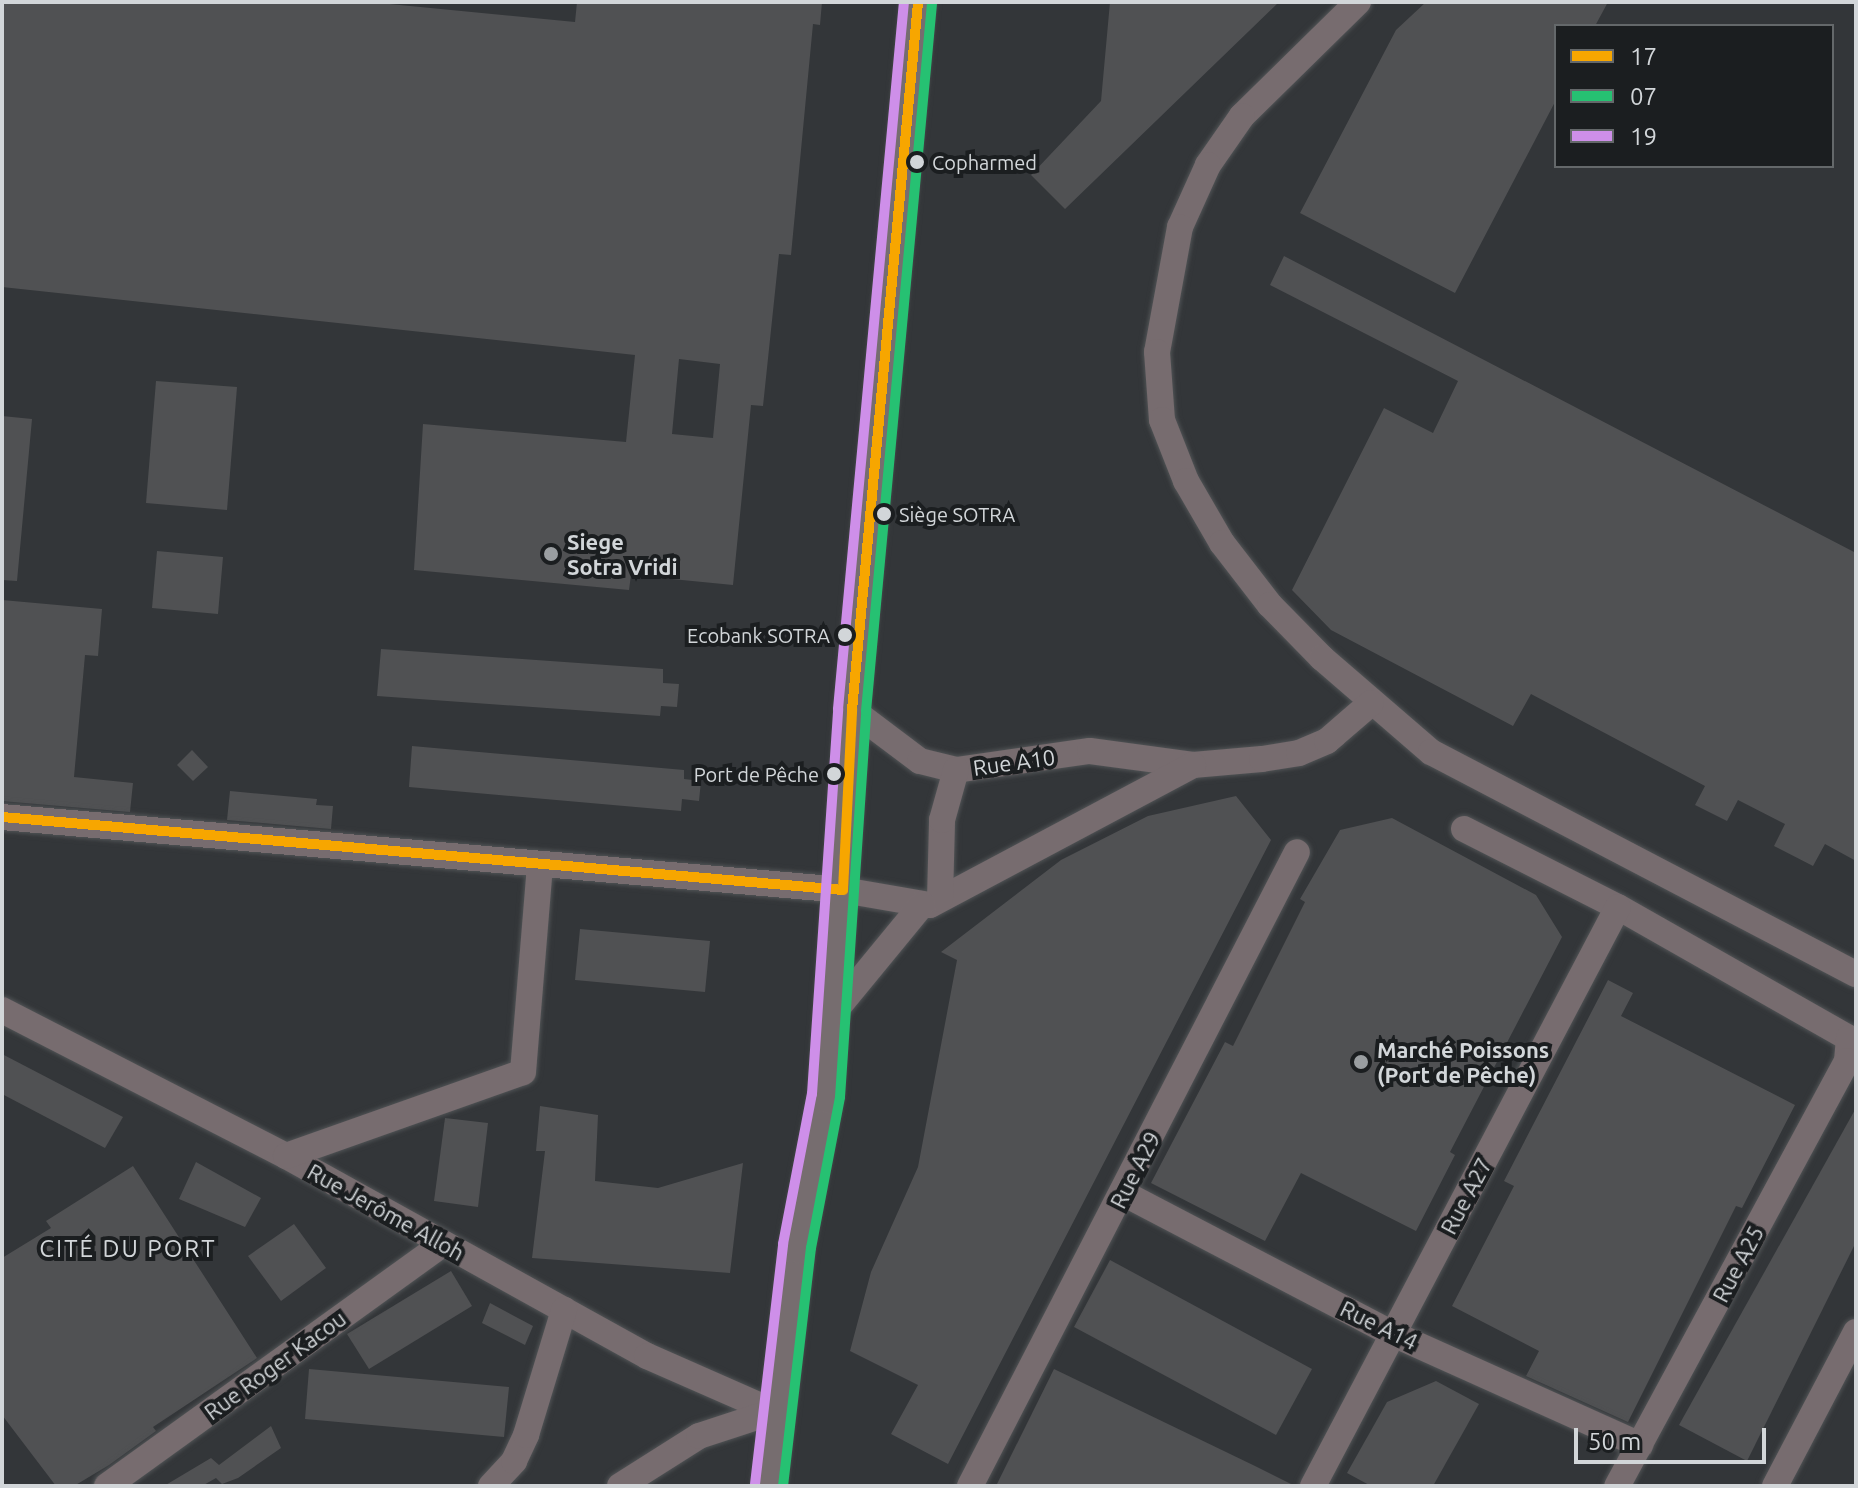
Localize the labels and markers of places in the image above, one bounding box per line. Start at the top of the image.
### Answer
place label: Copharmed [932,150,1037,174]
marker: Copharmed [909,154,925,170]
place label: Siège SOTRA [899,502,1015,526]
marker: Siège SOTRA [876,506,892,522]
place label: Siege Sotra Vridi [567,528,678,580]
marker: Siege Sotra Vridi [542,545,560,563]
place label: Ecobank SOTRA [687,623,830,647]
marker: Ecobank SOTRA [837,627,853,643]
place label: Port de Pêche [694,762,819,786]
marker: Port de Pêche [826,766,842,782]
place label: Marché Poissons (Port de Pêche) [1377,1036,1549,1088]
marker: Marché Poissons (Port de Pêche) [1352,1053,1370,1071]

